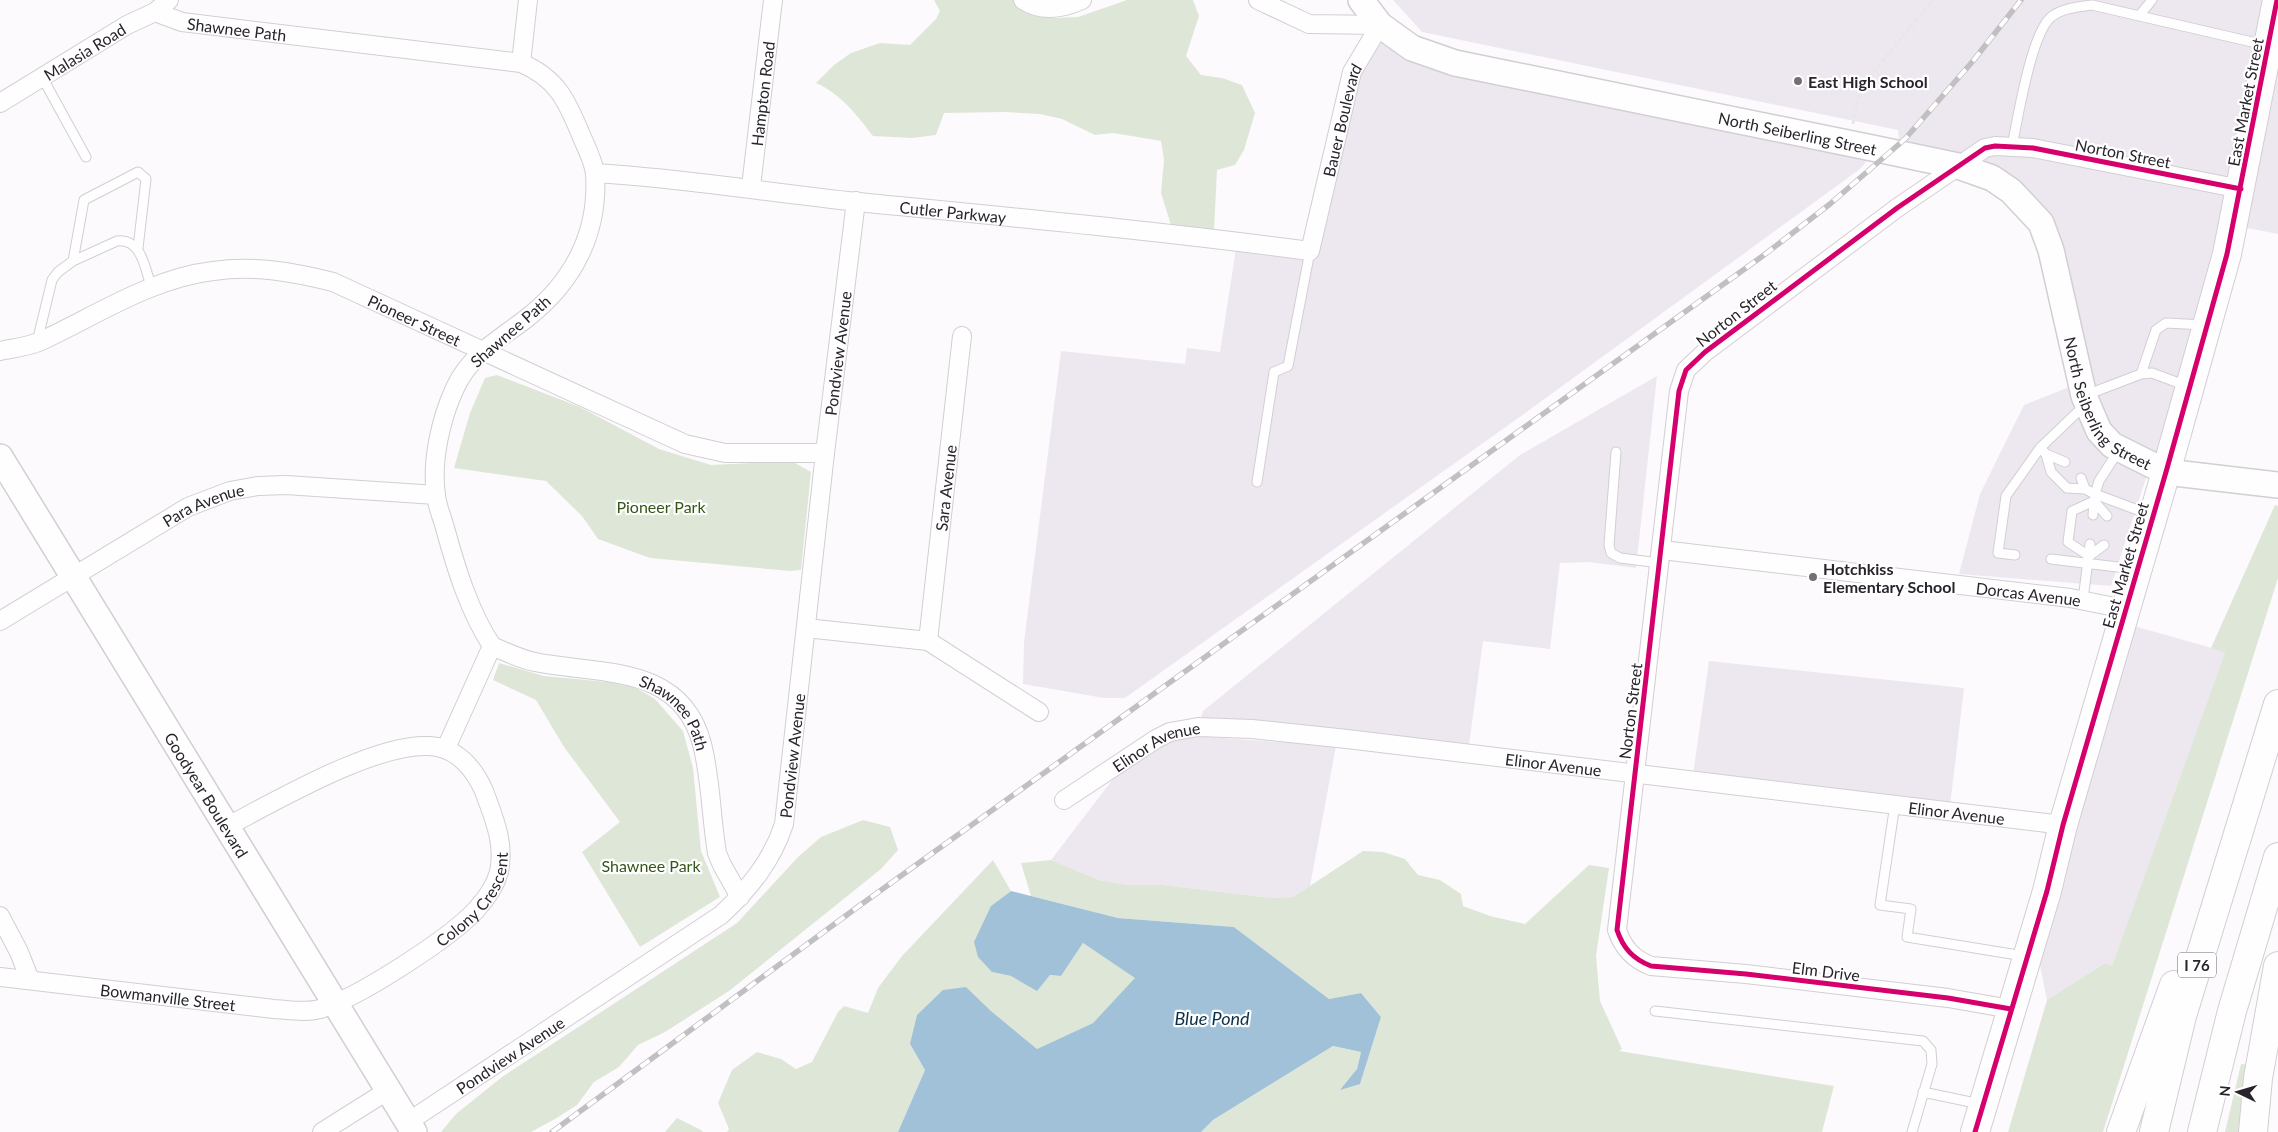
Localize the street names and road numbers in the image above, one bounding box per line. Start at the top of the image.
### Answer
street label: Shawnee Path [186,13,288,44]
street label: Malasia Road [40,19,129,84]
street label: East Market Street [2223,36,2267,168]
street label: Hampton Road [746,40,778,147]
street label: Bauer Boulevard [1318,60,1365,178]
street label: North Seiberling Street [1717,107,1879,158]
street label: Norton Street [2074,134,2173,172]
street label: Cutler Parkway [899,197,1008,226]
street label: Norton Street [1692,276,1780,350]
street label: Pioneer Street [365,290,464,349]
street label: Pondview Avenue [820,290,854,417]
street label: Shawnee Path [466,291,554,371]
street label: North Seiberling Street [2061,335,2155,473]
street label: Sara Avenue [931,444,959,532]
street label: Para Avenue [159,479,245,530]
street label: East Market Street [2098,500,2152,630]
street label: Dorcas Avenue [1975,578,2083,609]
street label: Norton Street [1615,662,1645,760]
street label: Shawnee Path [637,670,713,752]
street label: Pondview Avenue [775,692,808,819]
street label: Elinor Avenue [1108,717,1202,775]
street label: Goodyear Boulevard [161,728,253,861]
street label: Elinor Avenue [1504,749,1603,779]
street label: Elinor Avenue [1907,797,2006,827]
street label: Colony Crescent [432,852,510,950]
road number: I 76 [2178,952,2216,978]
street label: Elm Drive [1791,957,1861,985]
street label: Bowmanville Street [99,979,237,1014]
street label: Pondview Avenue [452,1012,567,1097]

